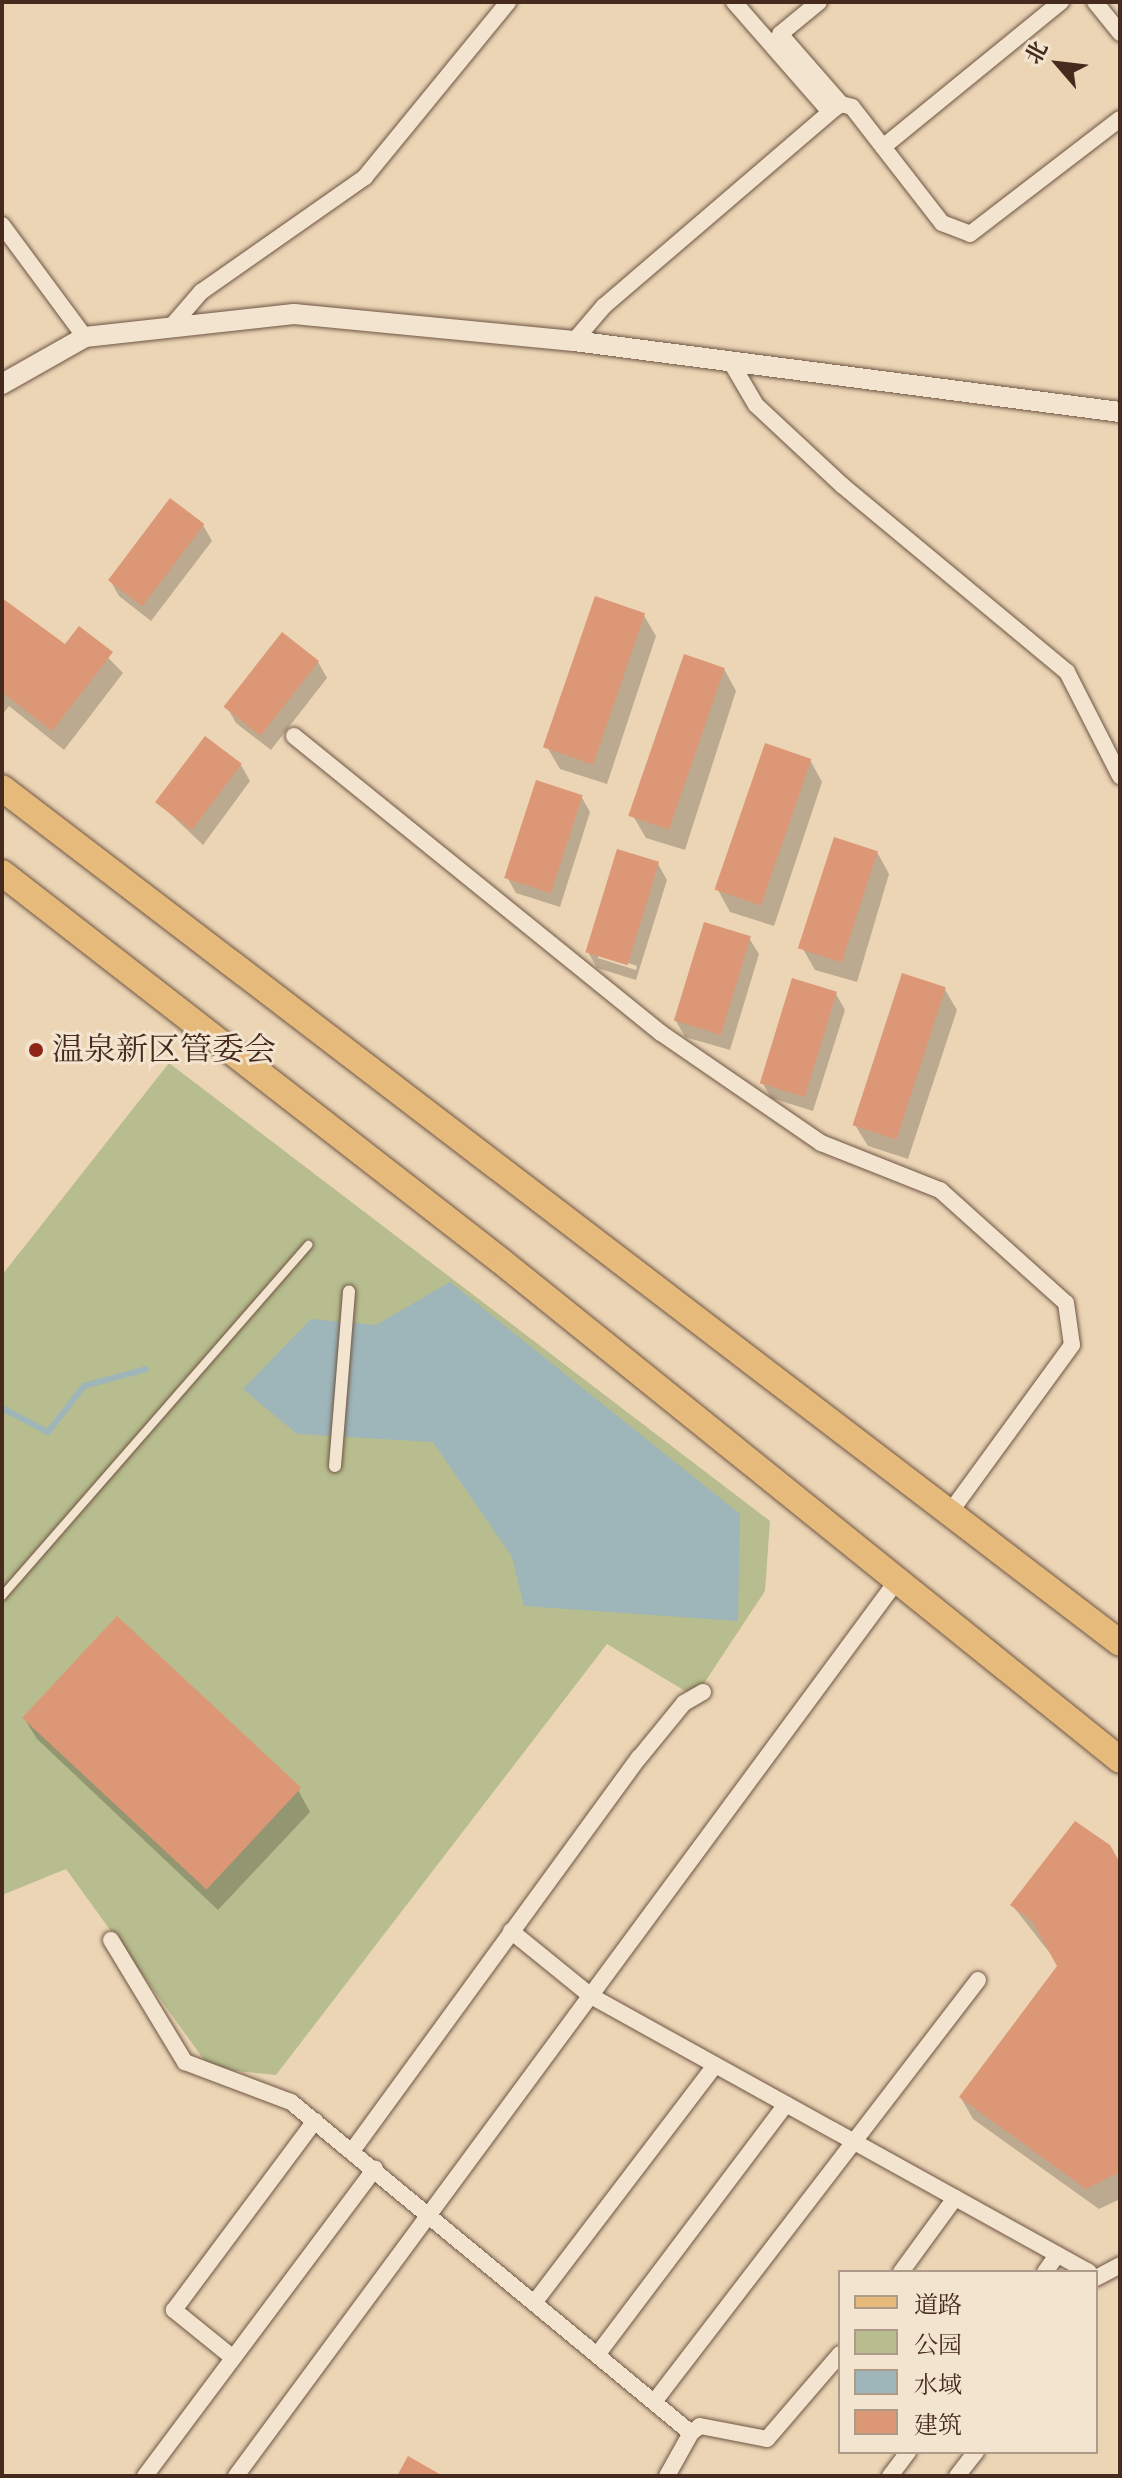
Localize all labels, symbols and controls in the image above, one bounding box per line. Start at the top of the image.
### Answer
north arrow [1018,24,1098,104]
text: 北 [1019,36,1053,69]
place label: 温泉新区管委会 [52,1031,276,1069]
marker: 温泉新区管委会 [27,1041,45,1059]
legend [838,2270,1098,2454]
text: 道路 [914,2290,962,2320]
text: 公园 [914,2330,962,2360]
text: 水域 [914,2370,962,2400]
text: 建筑 [914,2410,962,2440]

